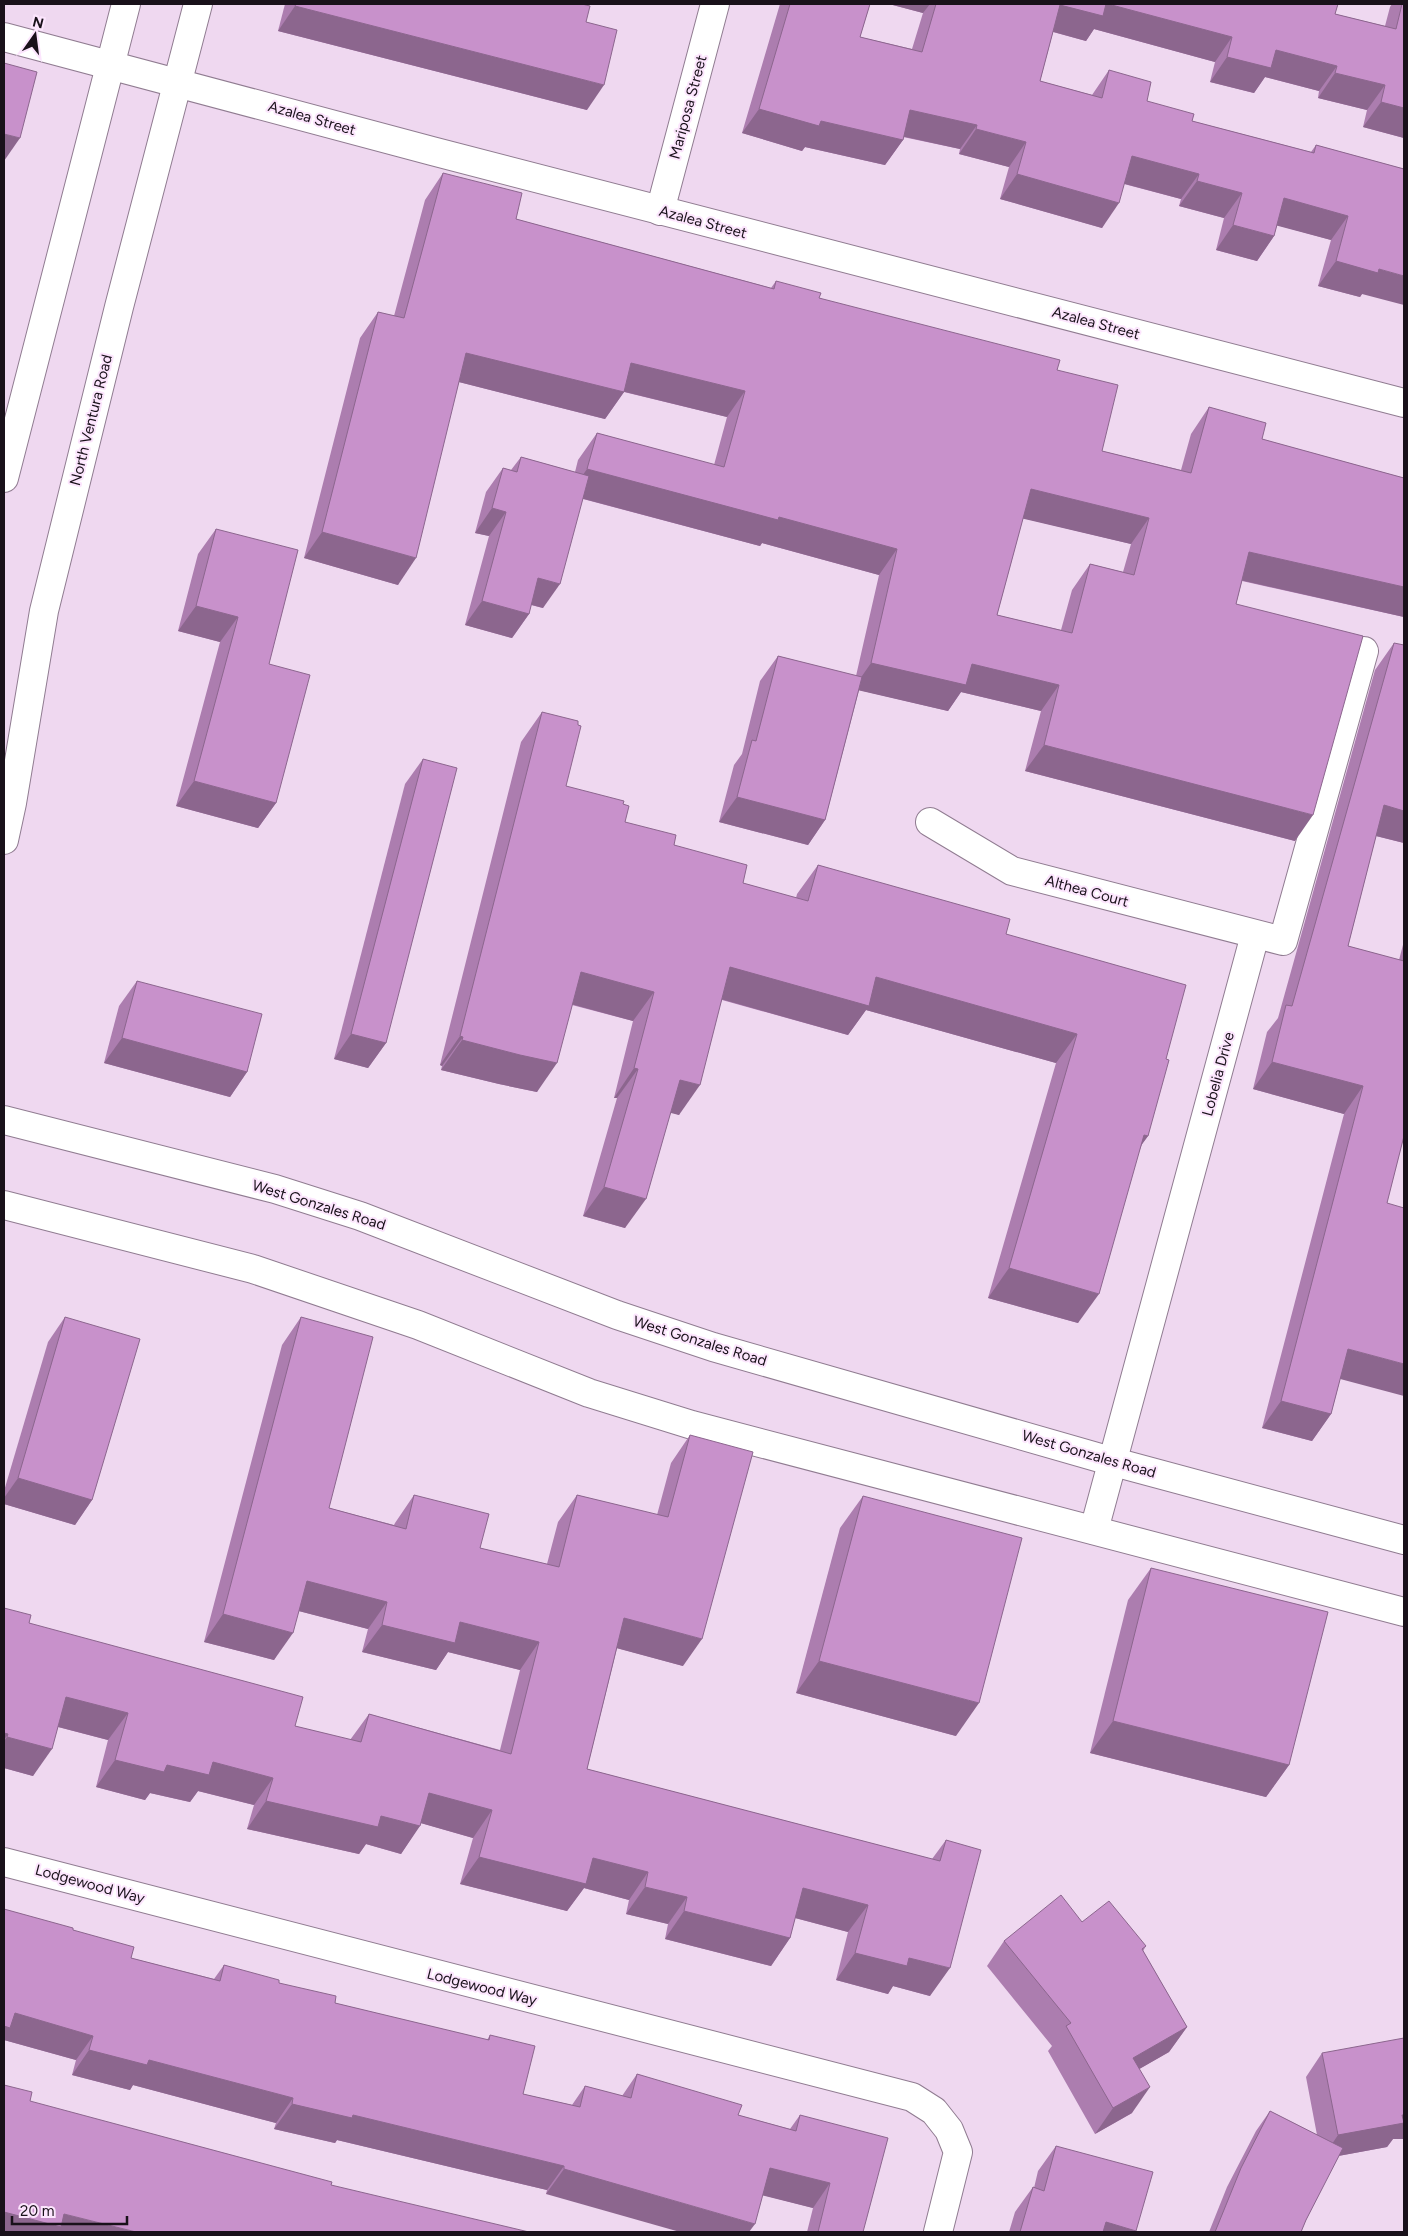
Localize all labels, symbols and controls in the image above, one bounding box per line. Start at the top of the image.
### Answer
north arrow [10,10,60,60]
text: N [31,13,45,32]
street label: Mariposa Street [665,53,711,161]
street label: Azalea Street [266,97,358,139]
street label: Azalea Street [657,202,749,242]
street label: Azalea Street [1050,303,1142,343]
street label: North Ventura Road [66,353,116,487]
street label: Althea Court [1043,871,1131,911]
street label: Lobelia Drive [1198,1030,1238,1118]
street label: West Gonzales Road [250,1176,388,1234]
street label: West Gonzales Road [631,1312,769,1370]
street label: West Gonzales Road [1020,1426,1158,1482]
street label: Lodgewood Way [33,1861,147,1907]
street label: Lodgewood Way [425,1965,539,2009]
scale bar [12,2194,128,2226]
text: 20 m [20,2202,54,2220]

